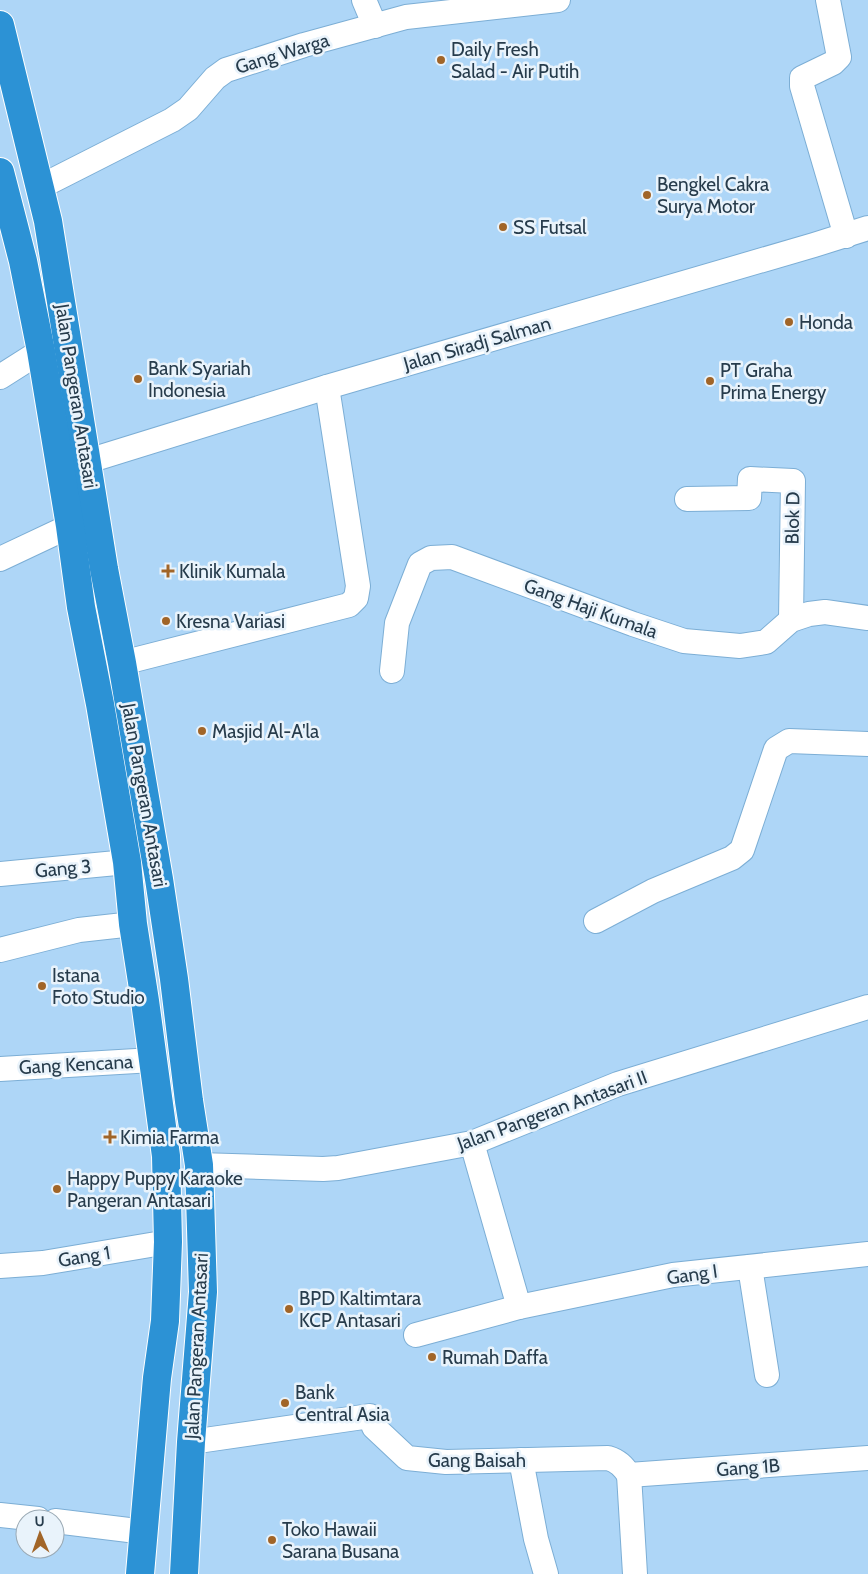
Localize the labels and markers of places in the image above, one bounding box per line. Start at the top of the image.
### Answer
place label: Daily Fresh Salad - Air Putih [451,38,579,83]
marker: Daily Fresh Salad - Air Putih [435,54,447,66]
place label: Bengkel Cakra Surya Motor [657,173,769,218]
marker: Bengkel Cakra Surya Motor [641,189,653,201]
place label: SS Futsal [513,216,587,239]
marker: SS Futsal [497,221,509,233]
place label: Honda [799,311,853,334]
marker: Honda [783,316,795,328]
place label: Bank Syariah Indonesia [148,357,251,402]
place label: PT Graha Prima Energy [720,359,827,404]
marker: Bank Syariah Indonesia [132,373,144,385]
marker: PT Graha Prima Energy [704,375,716,387]
place label: Klinik Kumala [179,560,285,583]
marker: Klinik Kumala [161,564,175,578]
place label: Kresna Variasi [176,610,285,633]
marker: Kresna Variasi [160,615,172,627]
place label: Masjid Al-A'la [212,720,319,743]
marker: Masjid Al-A'la [196,725,208,737]
place label: Istana Foto Studio [52,964,145,1009]
marker: Istana Foto Studio [36,980,48,992]
place label: Kimia Farma [120,1126,219,1149]
marker: Kimia Farma [104,1131,116,1143]
place label: Happy Puppy Karaoke Pangeran Antasari [67,1167,243,1212]
marker: Happy Puppy Karaoke Pangeran Antasari [51,1183,63,1195]
place label: BPD Kaltimtara KCP Antasari [299,1287,421,1332]
marker: BPD Kaltimtara KCP Antasari [283,1303,295,1315]
place label: Rumah Daffa [442,1346,548,1369]
marker: Rumah Daffa [426,1351,438,1363]
place label: Bank Central Asia [295,1381,390,1426]
marker: Bank Central Asia [279,1397,291,1409]
place label: Toko Hawaii Sarana Busana [282,1518,399,1563]
marker: Toko Hawaii Sarana Busana [266,1534,278,1546]

